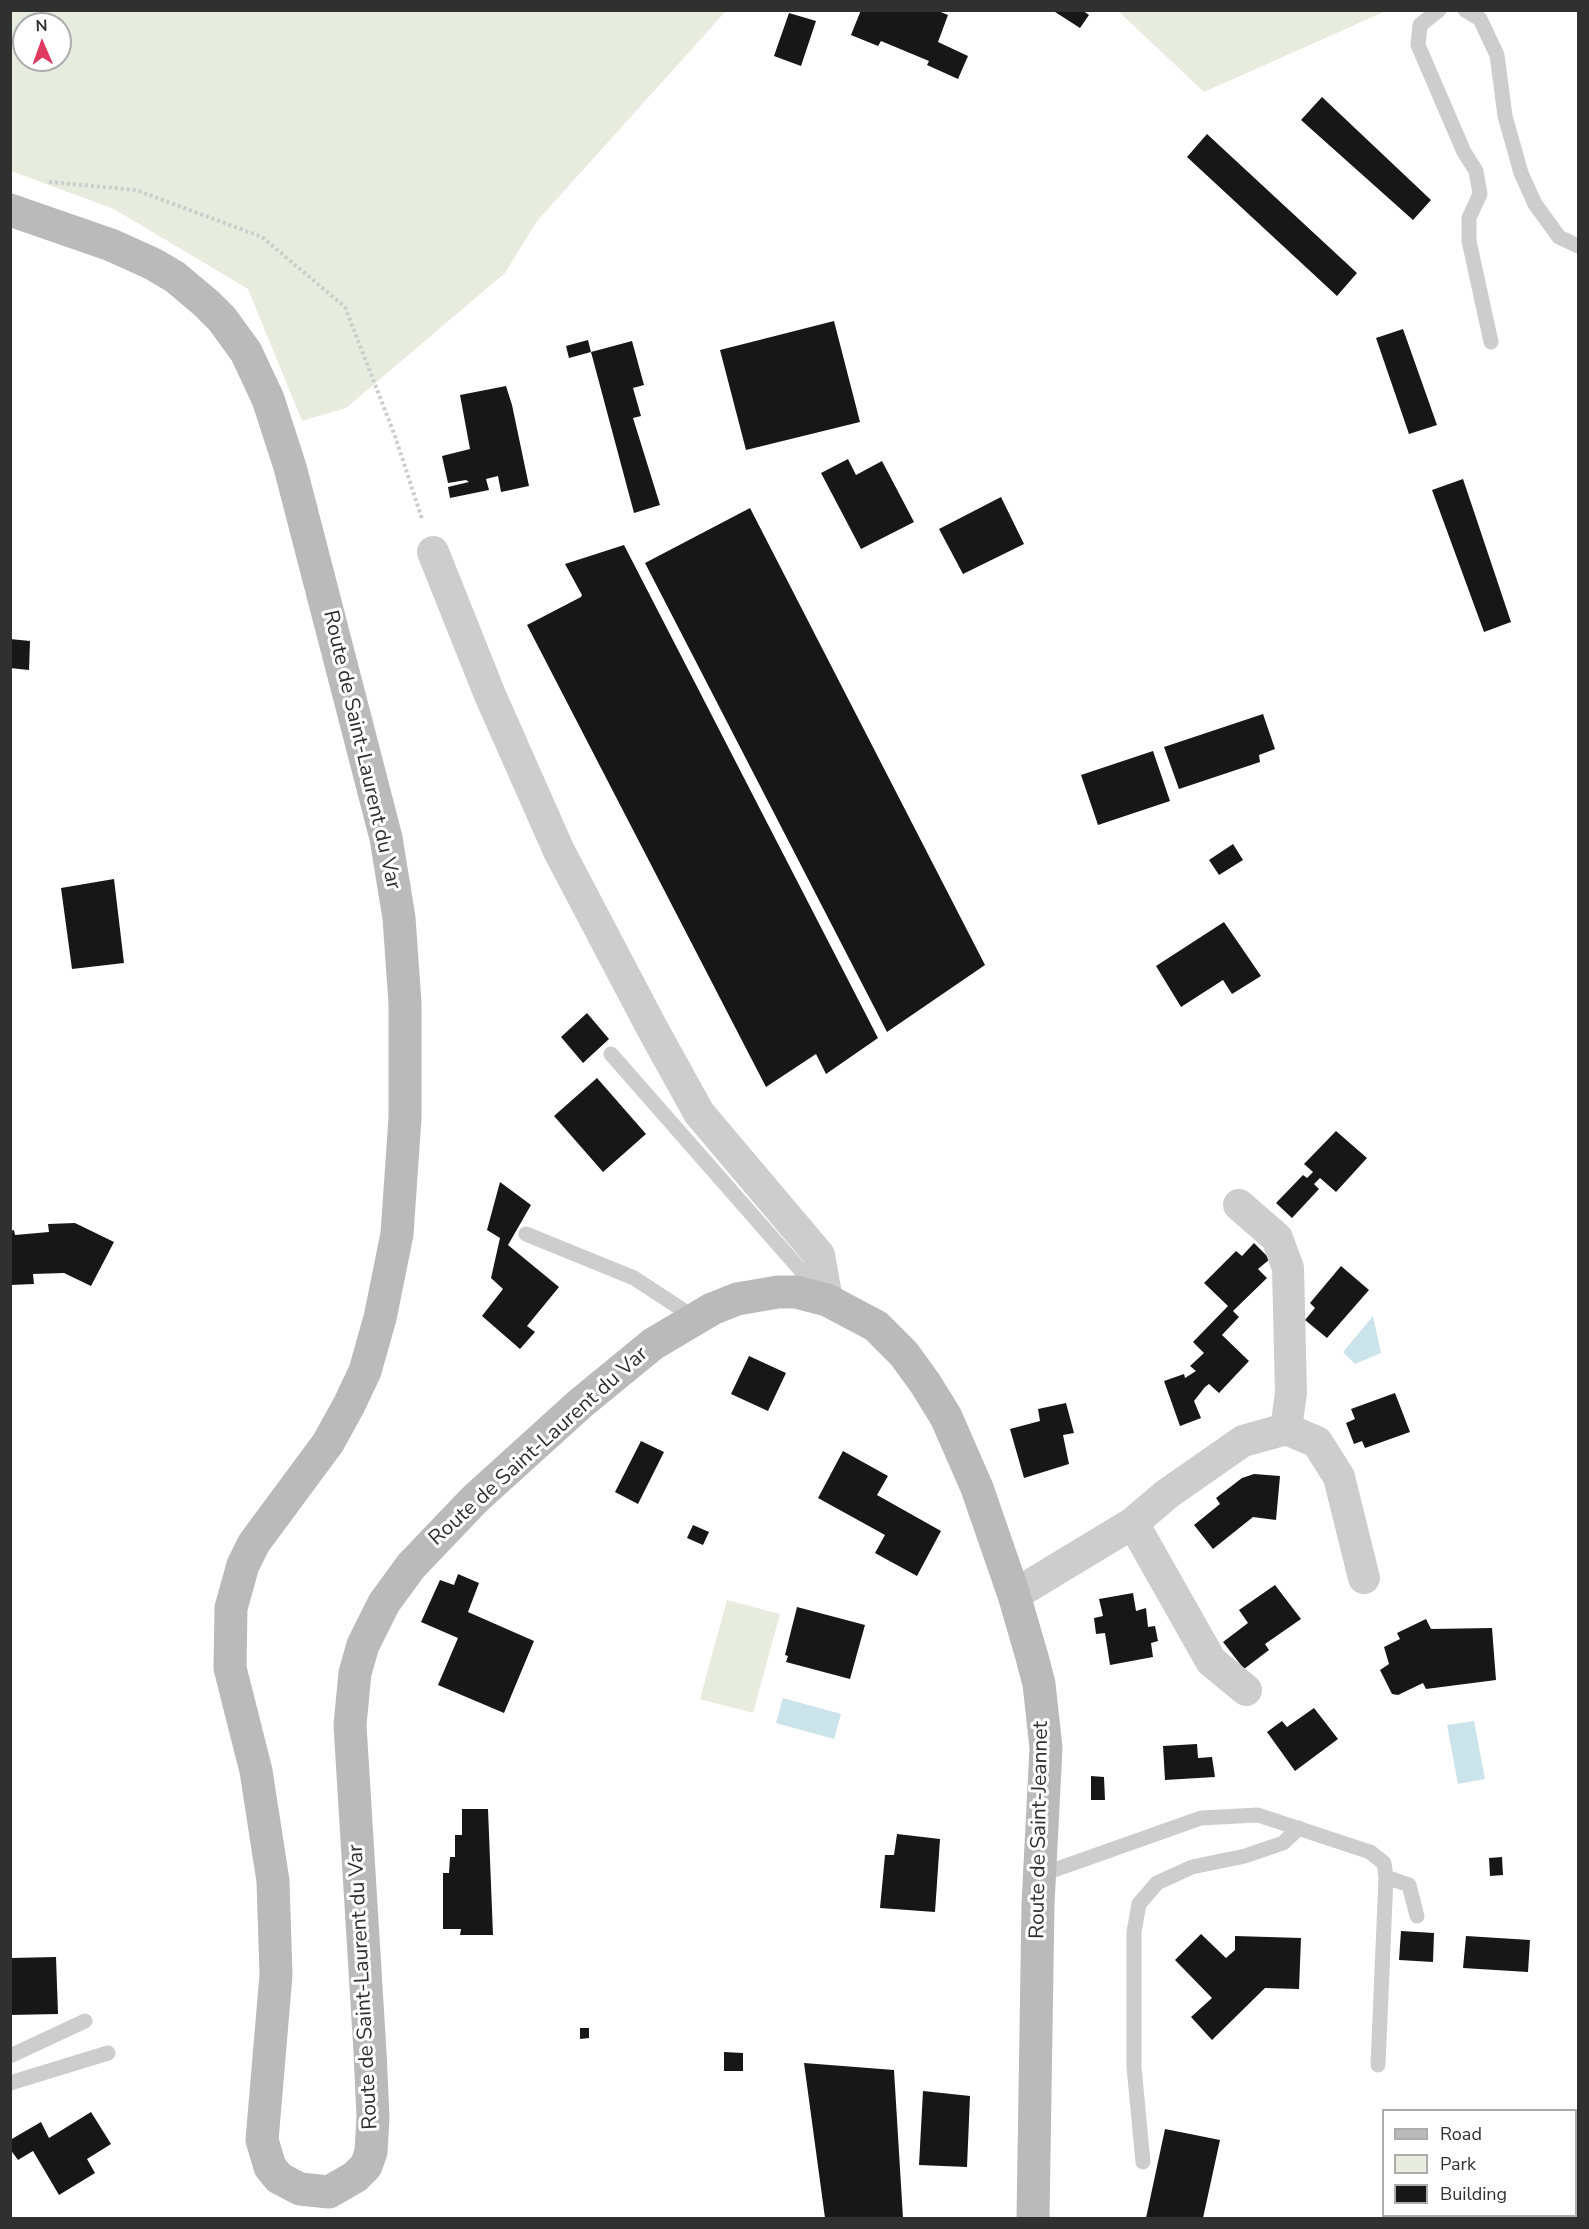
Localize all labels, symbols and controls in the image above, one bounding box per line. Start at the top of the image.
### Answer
north arrow [12,12,72,72]
text: N [35,15,48,37]
street label: Route de Saint-Laurent du Var [317,608,405,892]
street label: Route de Saint-Laurent du Var [424,1342,654,1552]
street label: Route de Saint-Jeannet [1026,1721,1054,1939]
street label: Route de Saint-Laurent du Var [344,1844,384,2130]
legend [1382,2109,1577,2217]
text: Road [1440,2122,1482,2146]
text: Park [1440,2152,1476,2176]
text: Building [1440,2182,1507,2206]

